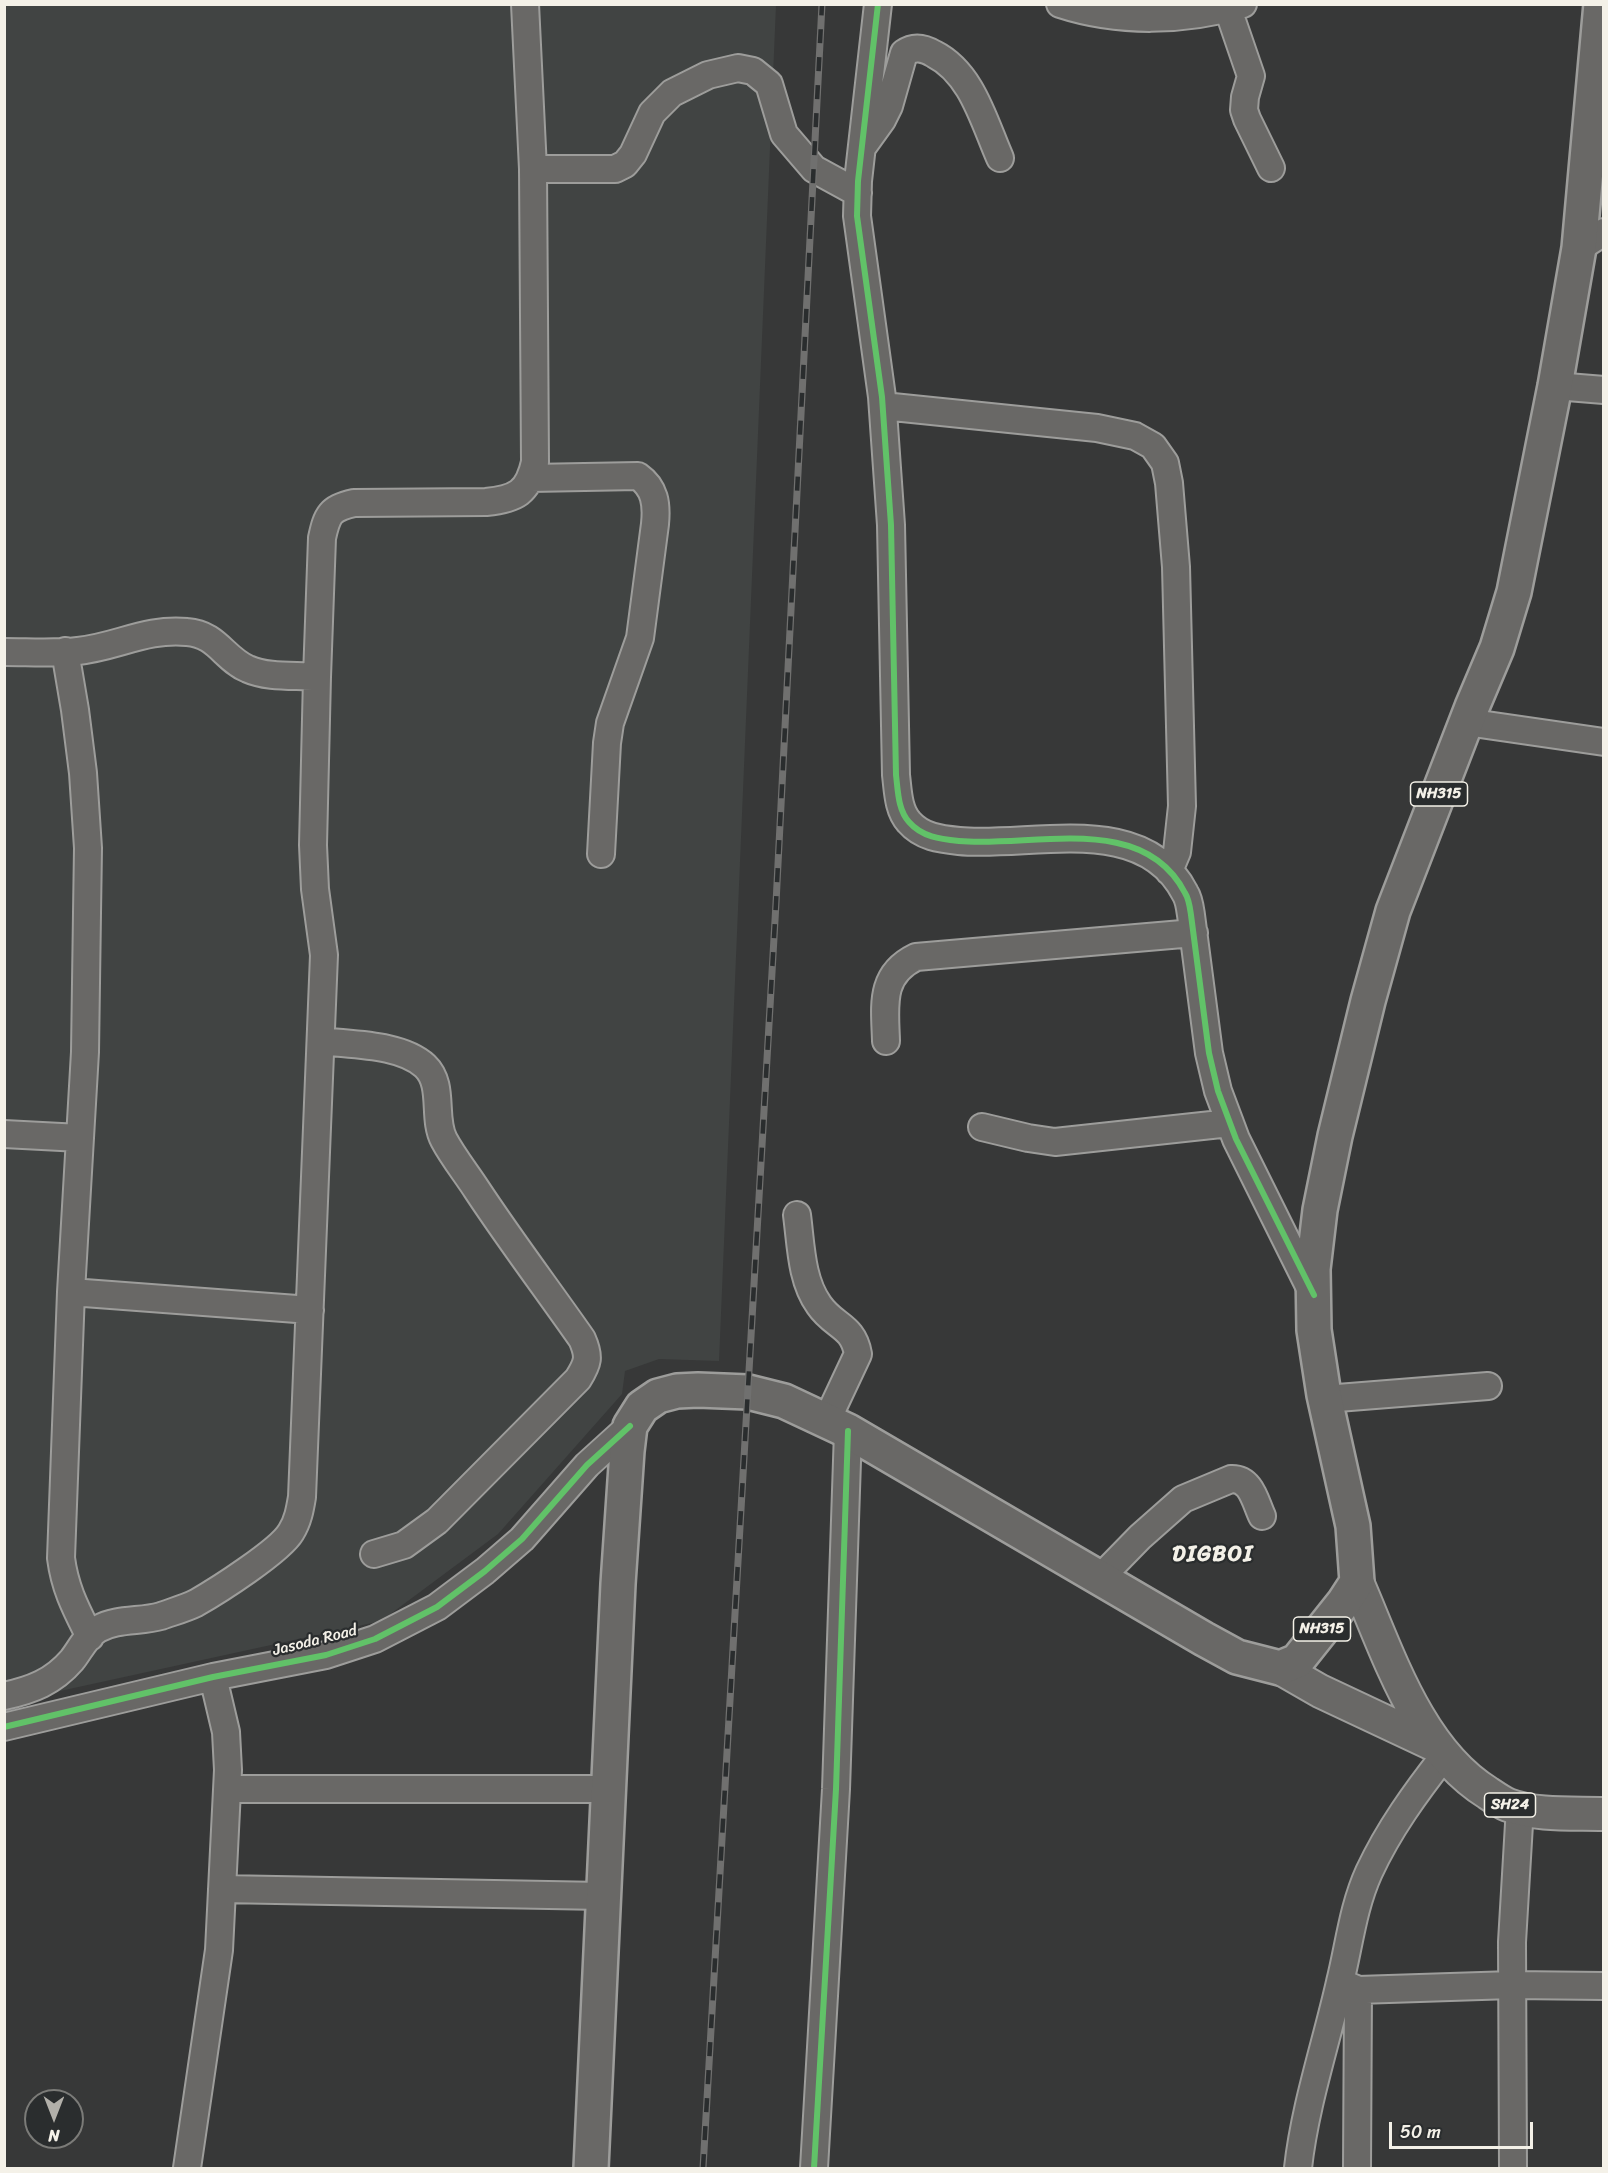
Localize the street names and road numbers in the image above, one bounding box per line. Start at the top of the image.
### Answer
road number: NH315 [1410,782,1468,806]
road number: NH315 [1294,1617,1350,1641]
street label: Jasoda Road [271,1621,359,1661]
road number: SH24 [1484,1793,1536,1817]

